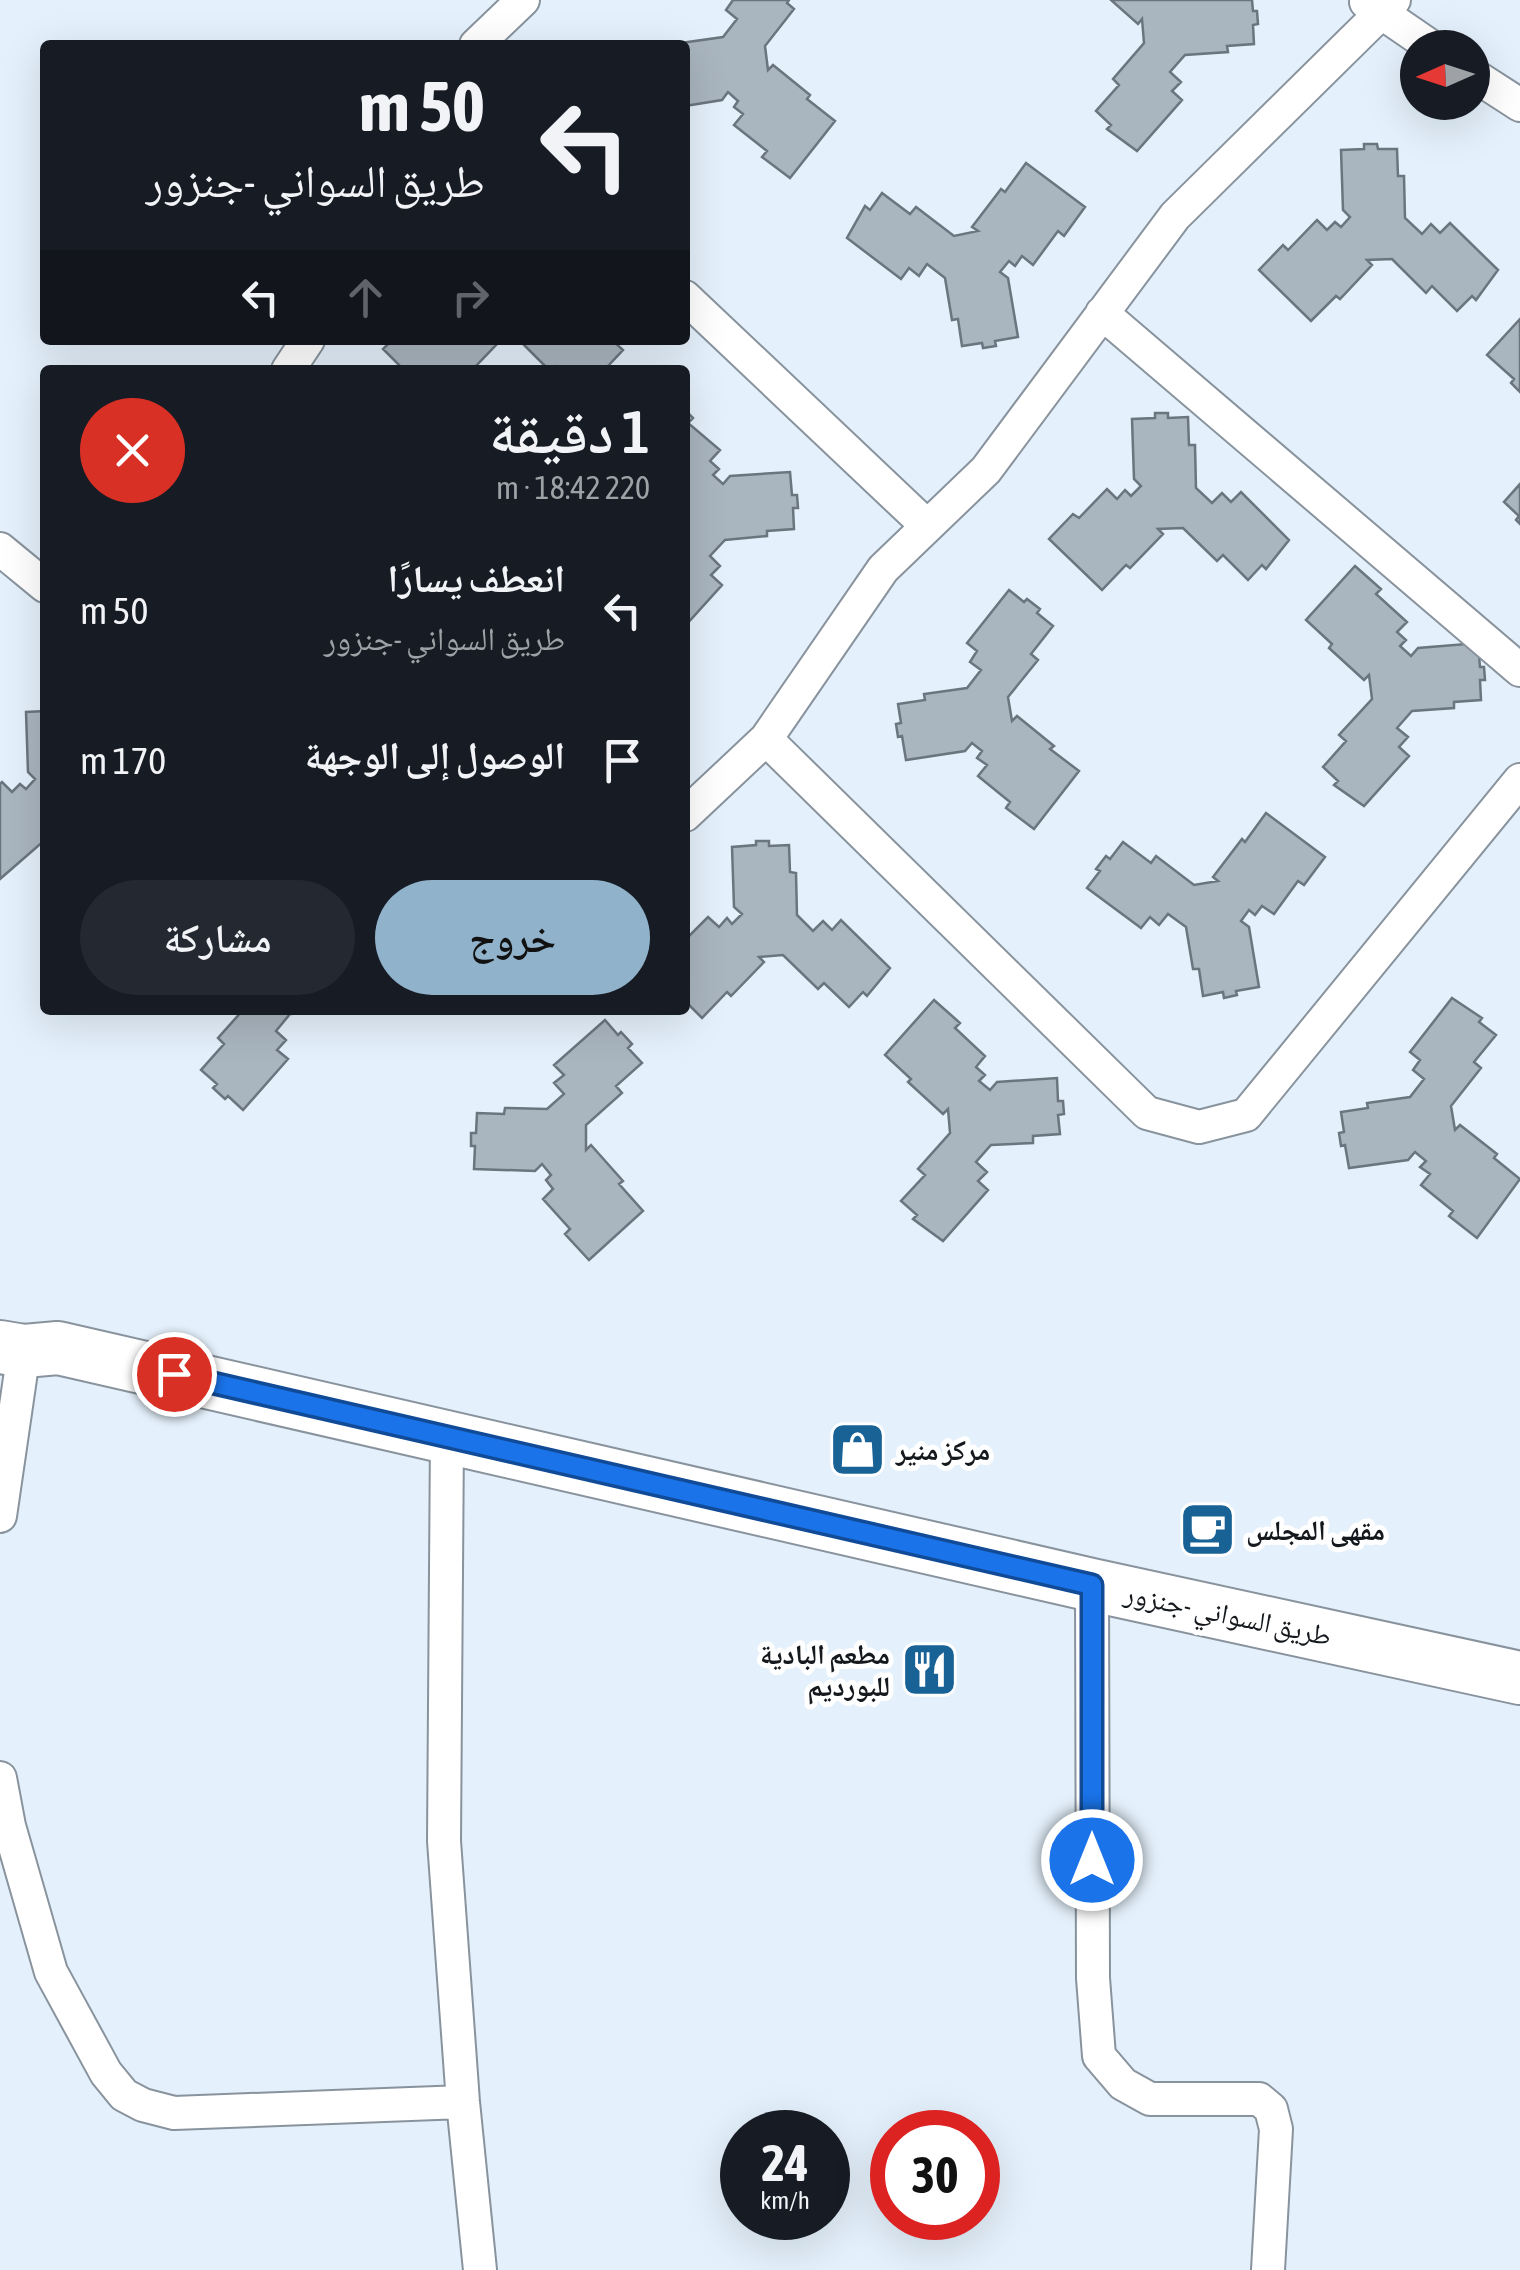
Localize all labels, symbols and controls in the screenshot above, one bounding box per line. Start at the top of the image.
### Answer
north arrow [1400,30,1490,120]
map controls [1400,30,1490,120]
text: 50 m [359,66,485,146]
icon: left [520,80,650,210]
text: طريق السواني -جنزور [146,155,485,207]
icon: left [233,270,288,325]
icon: ahead [338,270,393,325]
icon: right [443,270,498,325]
text: 1 دقيقة [489,397,650,466]
button: close [80,398,185,503]
text: 220 m · 18:42 [496,469,650,506]
text: انعطف يسارًا [388,557,565,600]
icon: left [595,583,650,638]
text: 50 m [80,589,148,632]
text: طريق السواني -جنزور [324,620,565,657]
icon: arrive [595,733,650,788]
text: الوصول إلى الوجهة [305,734,565,777]
text: 170 m [80,739,166,782]
button: مشاركة [80,880,355,995]
button: خروج [375,880,650,995]
pin [132,1332,217,1417]
icon: arrive [147,1347,202,1402]
shop icon: مركز منير [827,1420,887,1480]
place label: مركز منير [895,1434,990,1467]
cafe icon: مقهى المجلس [1177,1500,1237,1560]
place label: مقهى المجلس [1246,1514,1385,1548]
street label: طريق السواني -جنزور [1119,1576,1335,1659]
place label: مطعم البادية للبورديم [760,1638,890,1705]
restaurant icon: مطعم البادية للبورديم [899,1640,959,1700]
position arrow [1040,1808,1144,1912]
speed limit sign: 30 [870,2110,1000,2240]
text: 24 [761,2134,808,2192]
text: km/h [760,2186,810,2214]

